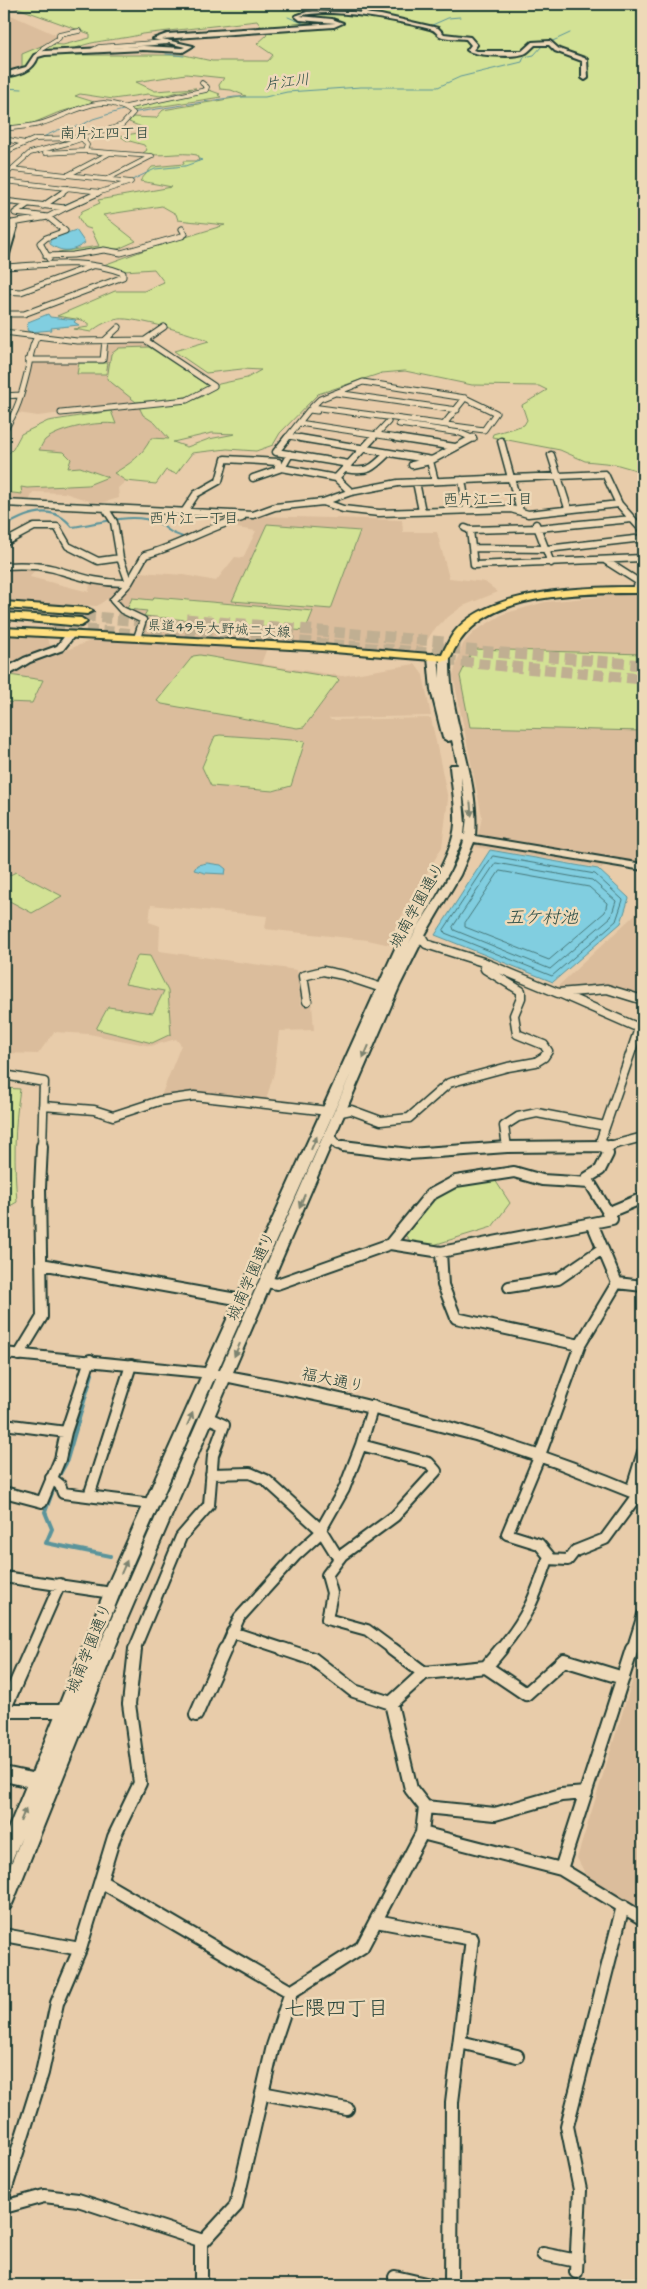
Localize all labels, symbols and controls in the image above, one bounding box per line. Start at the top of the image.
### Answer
water label: 片江川 [263,69,311,95]
district label: 南片江四丁目 [60,123,150,144]
district label: 西片江二丁目 [443,489,533,510]
district label: 西片江一丁目 [149,508,239,529]
street label: 県道49号大野城二丈線 [147,615,291,643]
one-way arrow [467,801,475,817]
street label: 城南学園通り [384,858,450,952]
water label: 五ケ村池 [506,905,579,930]
one-way arrow [362,1045,370,1060]
one-way arrow [310,1136,318,1150]
one-way arrow [298,1194,306,1208]
street label: 城南学園通り [221,1228,281,1324]
one-way arrow [233,1343,241,1357]
street label: 福大通り [299,1363,367,1397]
one-way arrow [187,1412,195,1426]
one-way arrow [120,1560,128,1574]
street label: 城南学園通り [61,1599,117,1697]
one-way arrow [19,1808,27,1822]
district label: 七隈四丁目 [284,1994,389,2023]

